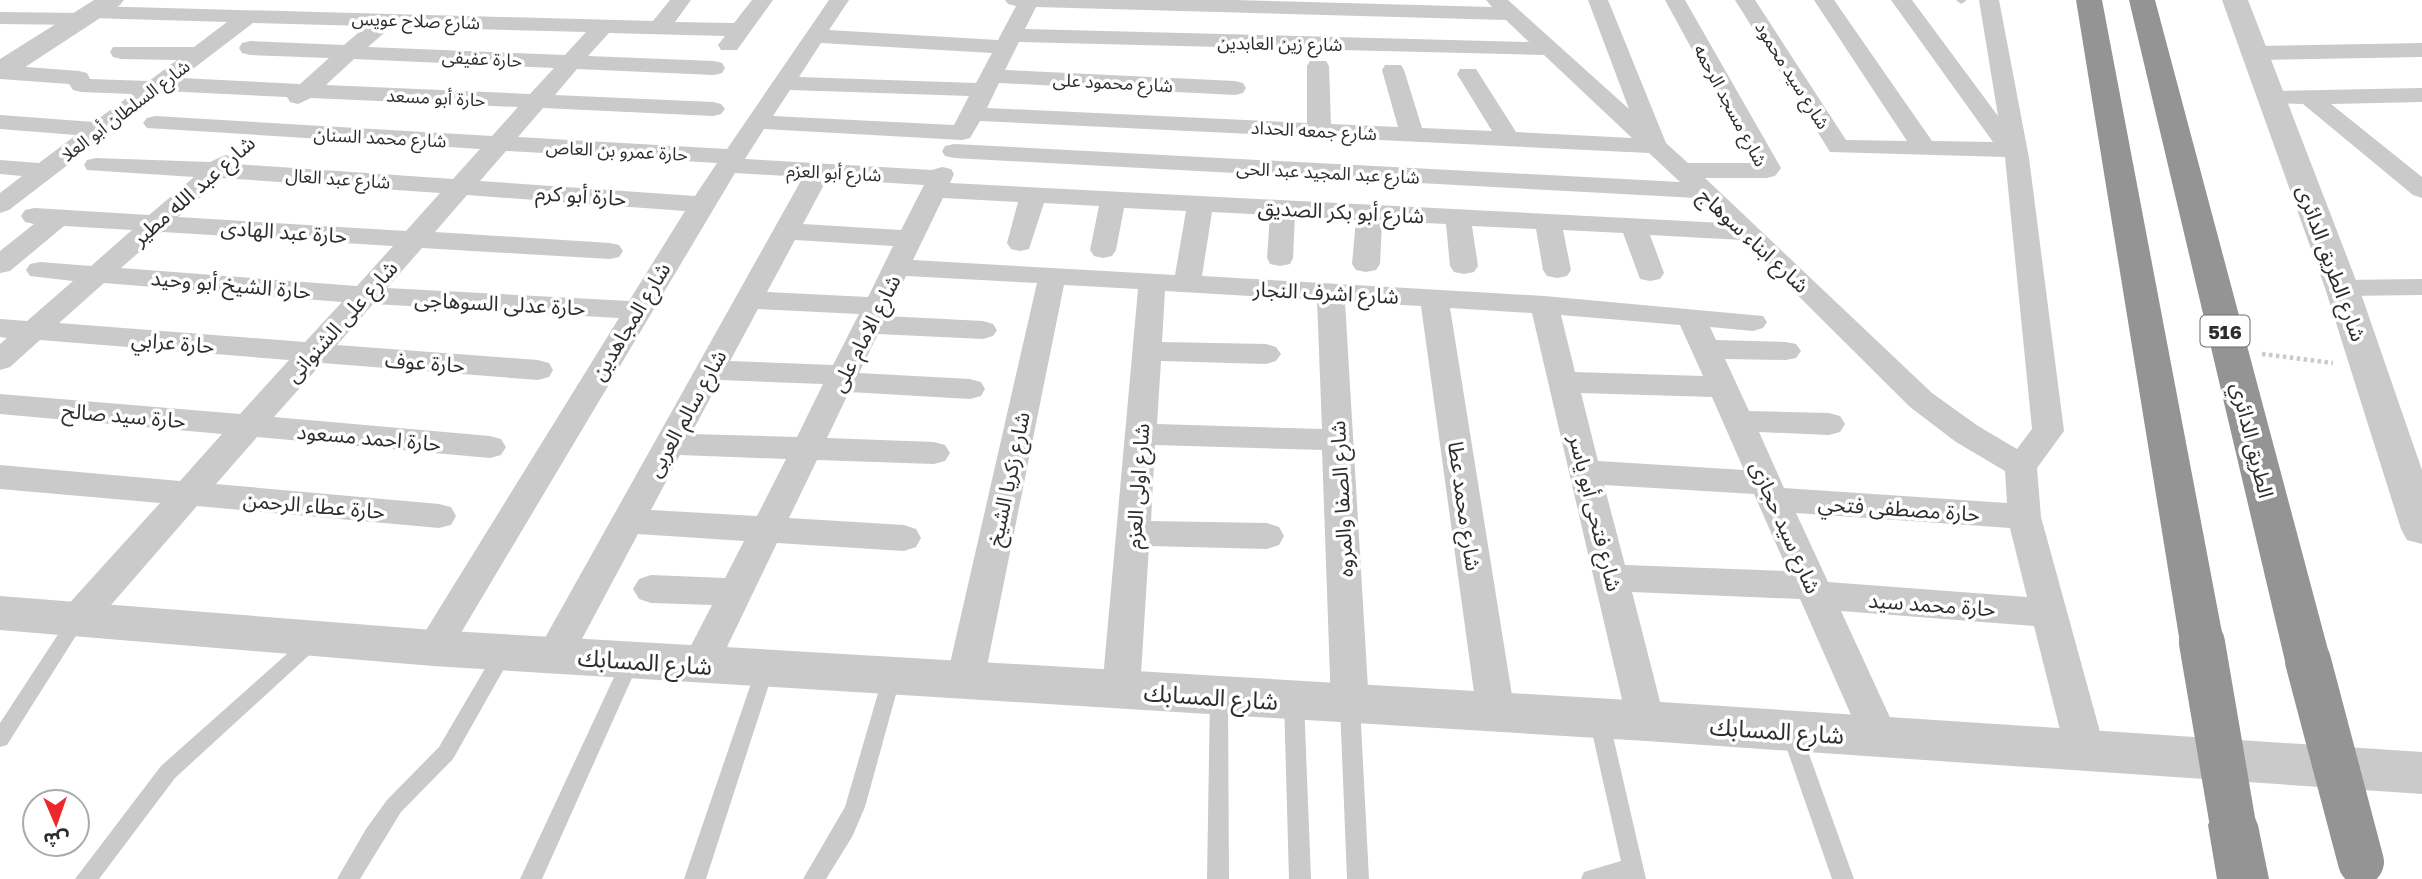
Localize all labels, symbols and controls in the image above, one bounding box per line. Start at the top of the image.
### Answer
street label: شارع صلاح عويس [351,7,481,37]
street label: شارع سيد محمود [1748,17,1835,135]
street label: شارع زين العابدين [1217,31,1343,59]
street label: شارع مسجد الرحمه [1686,40,1772,172]
street label: حارة عفيفى [441,45,523,72]
street label: شارع السلطان أبو العلا [56,54,196,169]
street label: شارع محمود على [1052,68,1174,100]
street label: حارة أبو مسعد [386,83,486,112]
street label: شارع جمعه الحداد [1250,116,1378,148]
street label: شارع محمد السنان [313,123,447,155]
street label: شارع عبد الله مطير [125,129,262,253]
street label: حارة عمرو بن العاص [545,135,689,166]
street label: شارع عبد المجيد عبد الحى [1236,156,1420,192]
street label: شارع أبو العزم [786,159,882,189]
street label: شارع عبد العال [285,163,391,197]
street label: حارة أبو كرم [534,179,627,215]
street label: شارع الطريق الدائرى [2289,181,2372,346]
street label: شارع ابناء سوهاج [1691,182,1815,300]
street label: شارع أبو بكر الصديق [1257,194,1425,231]
street label: حارة عبد الهادى [220,214,348,248]
street label: شارع على الشنوانى [279,255,405,389]
street label: شارع المجاهدين [585,257,678,386]
street label: حارة الشيخ أبو وحيد [150,264,312,307]
street label: شارع الامام على [824,270,909,398]
street label: شارع اشرف النجار [1251,275,1400,312]
street label: حارة عدلى السوهاجى [414,286,586,320]
road number: 516 [2200,316,2250,346]
street label: حارة عرابي [130,325,216,362]
street label: شارع سالم العربى [640,345,734,483]
street label: حارة عوف [384,346,466,378]
street label: الطريق الدائري [2222,380,2280,501]
street label: حارة سيد صالح [61,397,187,436]
street label: شارع زكريا الشيخ [981,409,1038,549]
street label: حارة احمد مسعود [296,418,442,456]
street label: شارع الصفا والمروه [1324,420,1361,578]
street label: شارع اولى العزم [1120,422,1158,550]
street label: شارع فتحى أبو ياسر [1561,431,1628,595]
street label: شارع محمد عطا [1440,439,1487,573]
street label: شارع سيد حجازى [1742,457,1827,599]
street label: حارة عطاء الرحمن [242,486,386,524]
street label: حارة مصطفى فتحي [1817,489,1981,530]
street label: حارة محمد سيد [1867,587,1997,621]
street label: شارع المسابك [577,642,713,684]
street label: شارع المسابك [1143,677,1279,719]
street label: شارع المسابك [1709,711,1845,753]
north arrow [21,788,91,858]
text: ش [43,829,70,852]

